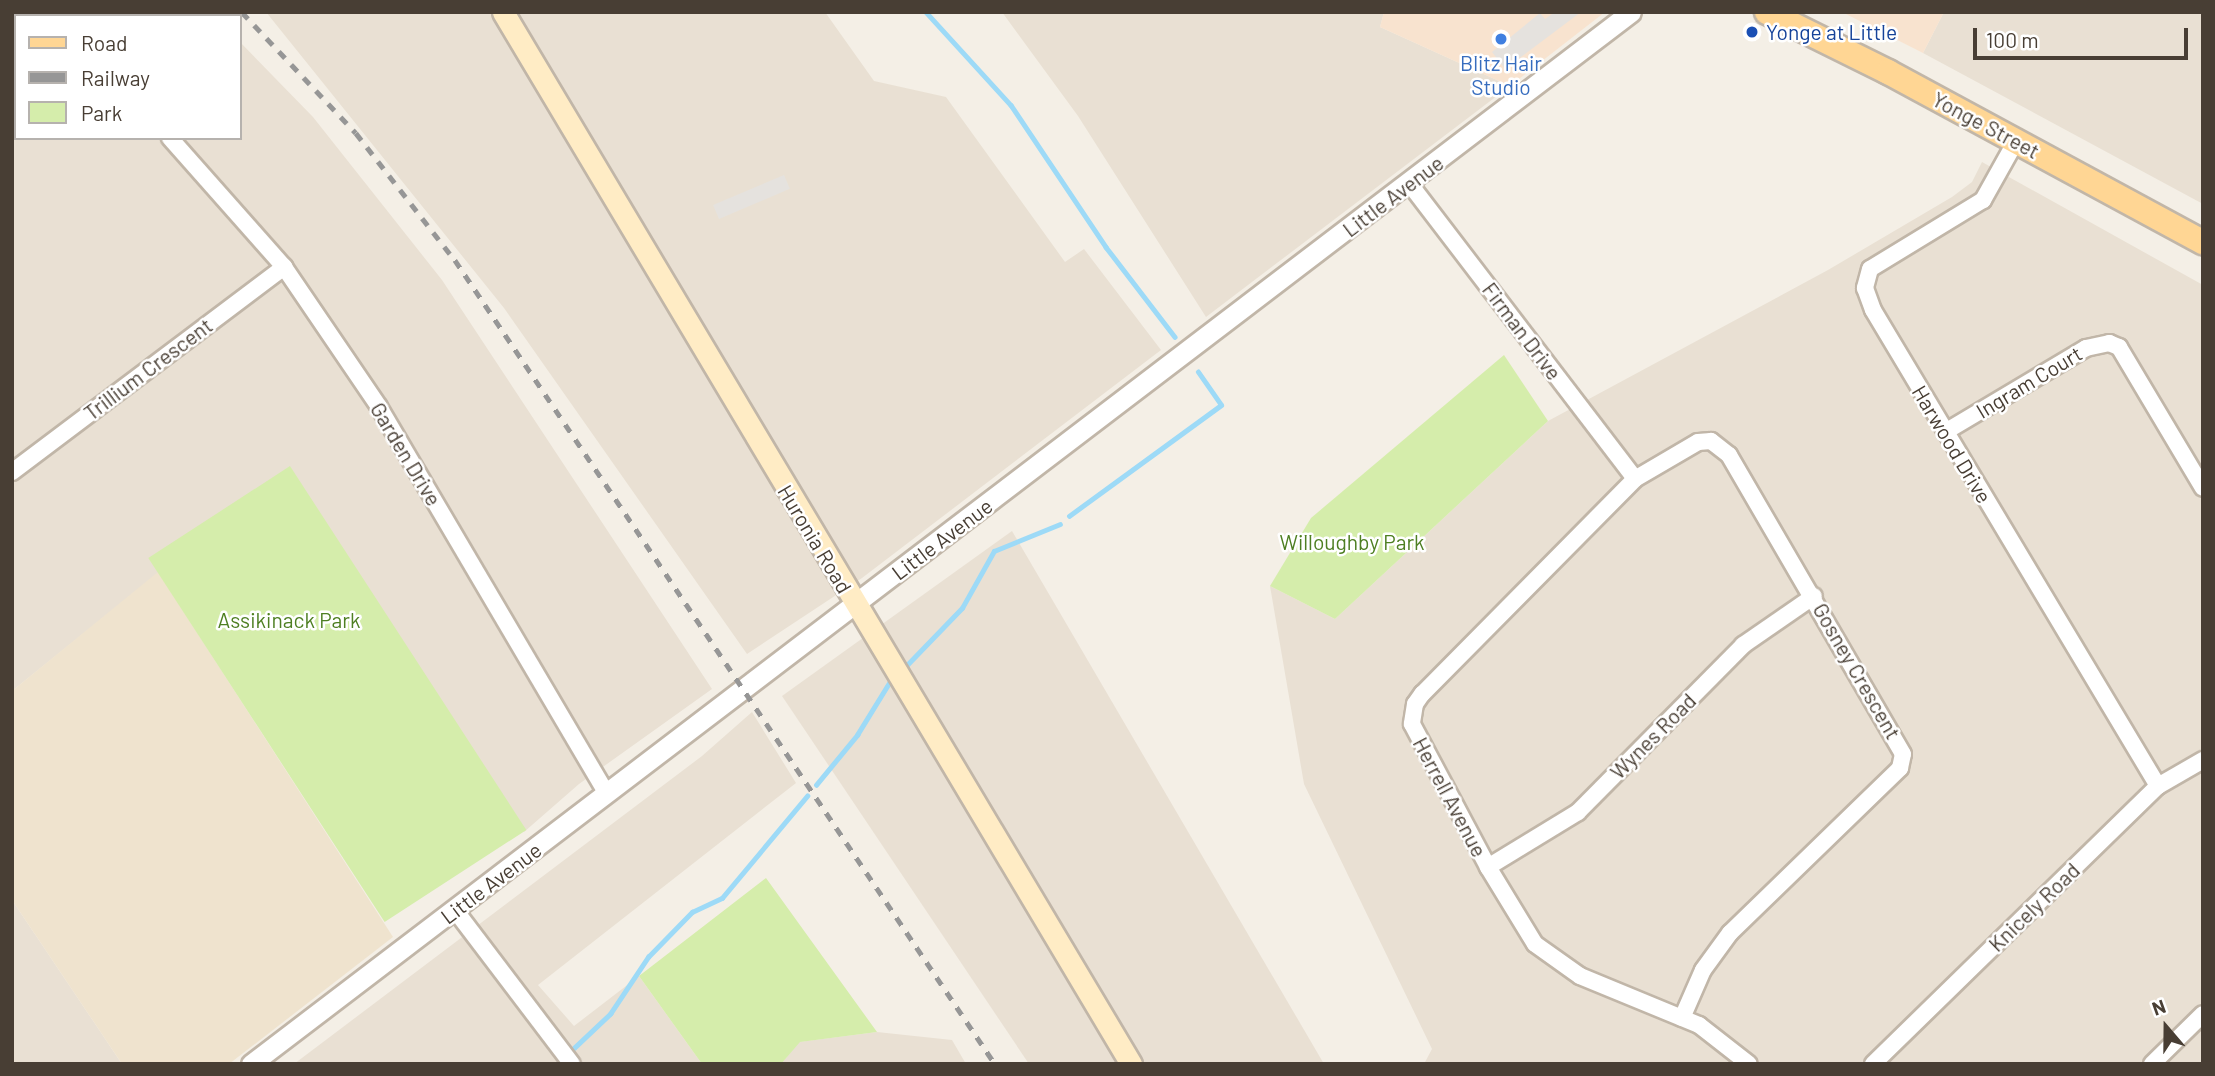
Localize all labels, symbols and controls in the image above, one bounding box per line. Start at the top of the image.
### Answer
legend [14,14,242,140]
scale bar [1977,14,2192,58]
place label: Yonge at Little [1766,19,1897,45]
marker: Yonge at Little [1744,24,1760,40]
text: 100 m [1986,27,2039,52]
text: Road [81,30,127,55]
marker: Blitz Hair Studio [1493,31,1509,47]
place label: Blitz Hair Studio [1460,50,1542,100]
text: Railway [81,65,150,90]
street label: Yonge Street [1928,86,2044,164]
text: Park [81,100,122,125]
street label: Little Avenue [1338,150,1448,242]
street label: Firman Drive [1477,277,1567,385]
street label: Trillium Crescent [79,313,217,425]
street label: Ingram Court [1972,341,2086,423]
street label: Harwood Drive [1907,381,1997,507]
street label: Garden Drive [365,398,447,510]
street label: Huronia Road [773,480,857,598]
street label: Little Avenue [887,493,997,585]
park label: Willoughby Park [1279,529,1425,555]
street label: Gosney Crescent [1808,599,1906,743]
park label: Assikinack Park [218,607,360,633]
street label: Wynes Road [1605,688,1701,784]
street label: Herrell Avenue [1408,733,1492,861]
street label: Little Avenue [436,837,546,929]
street label: Knicely Road [1983,857,2085,957]
north arrow [2131,992,2201,1062]
text: N [2149,994,2169,1020]

